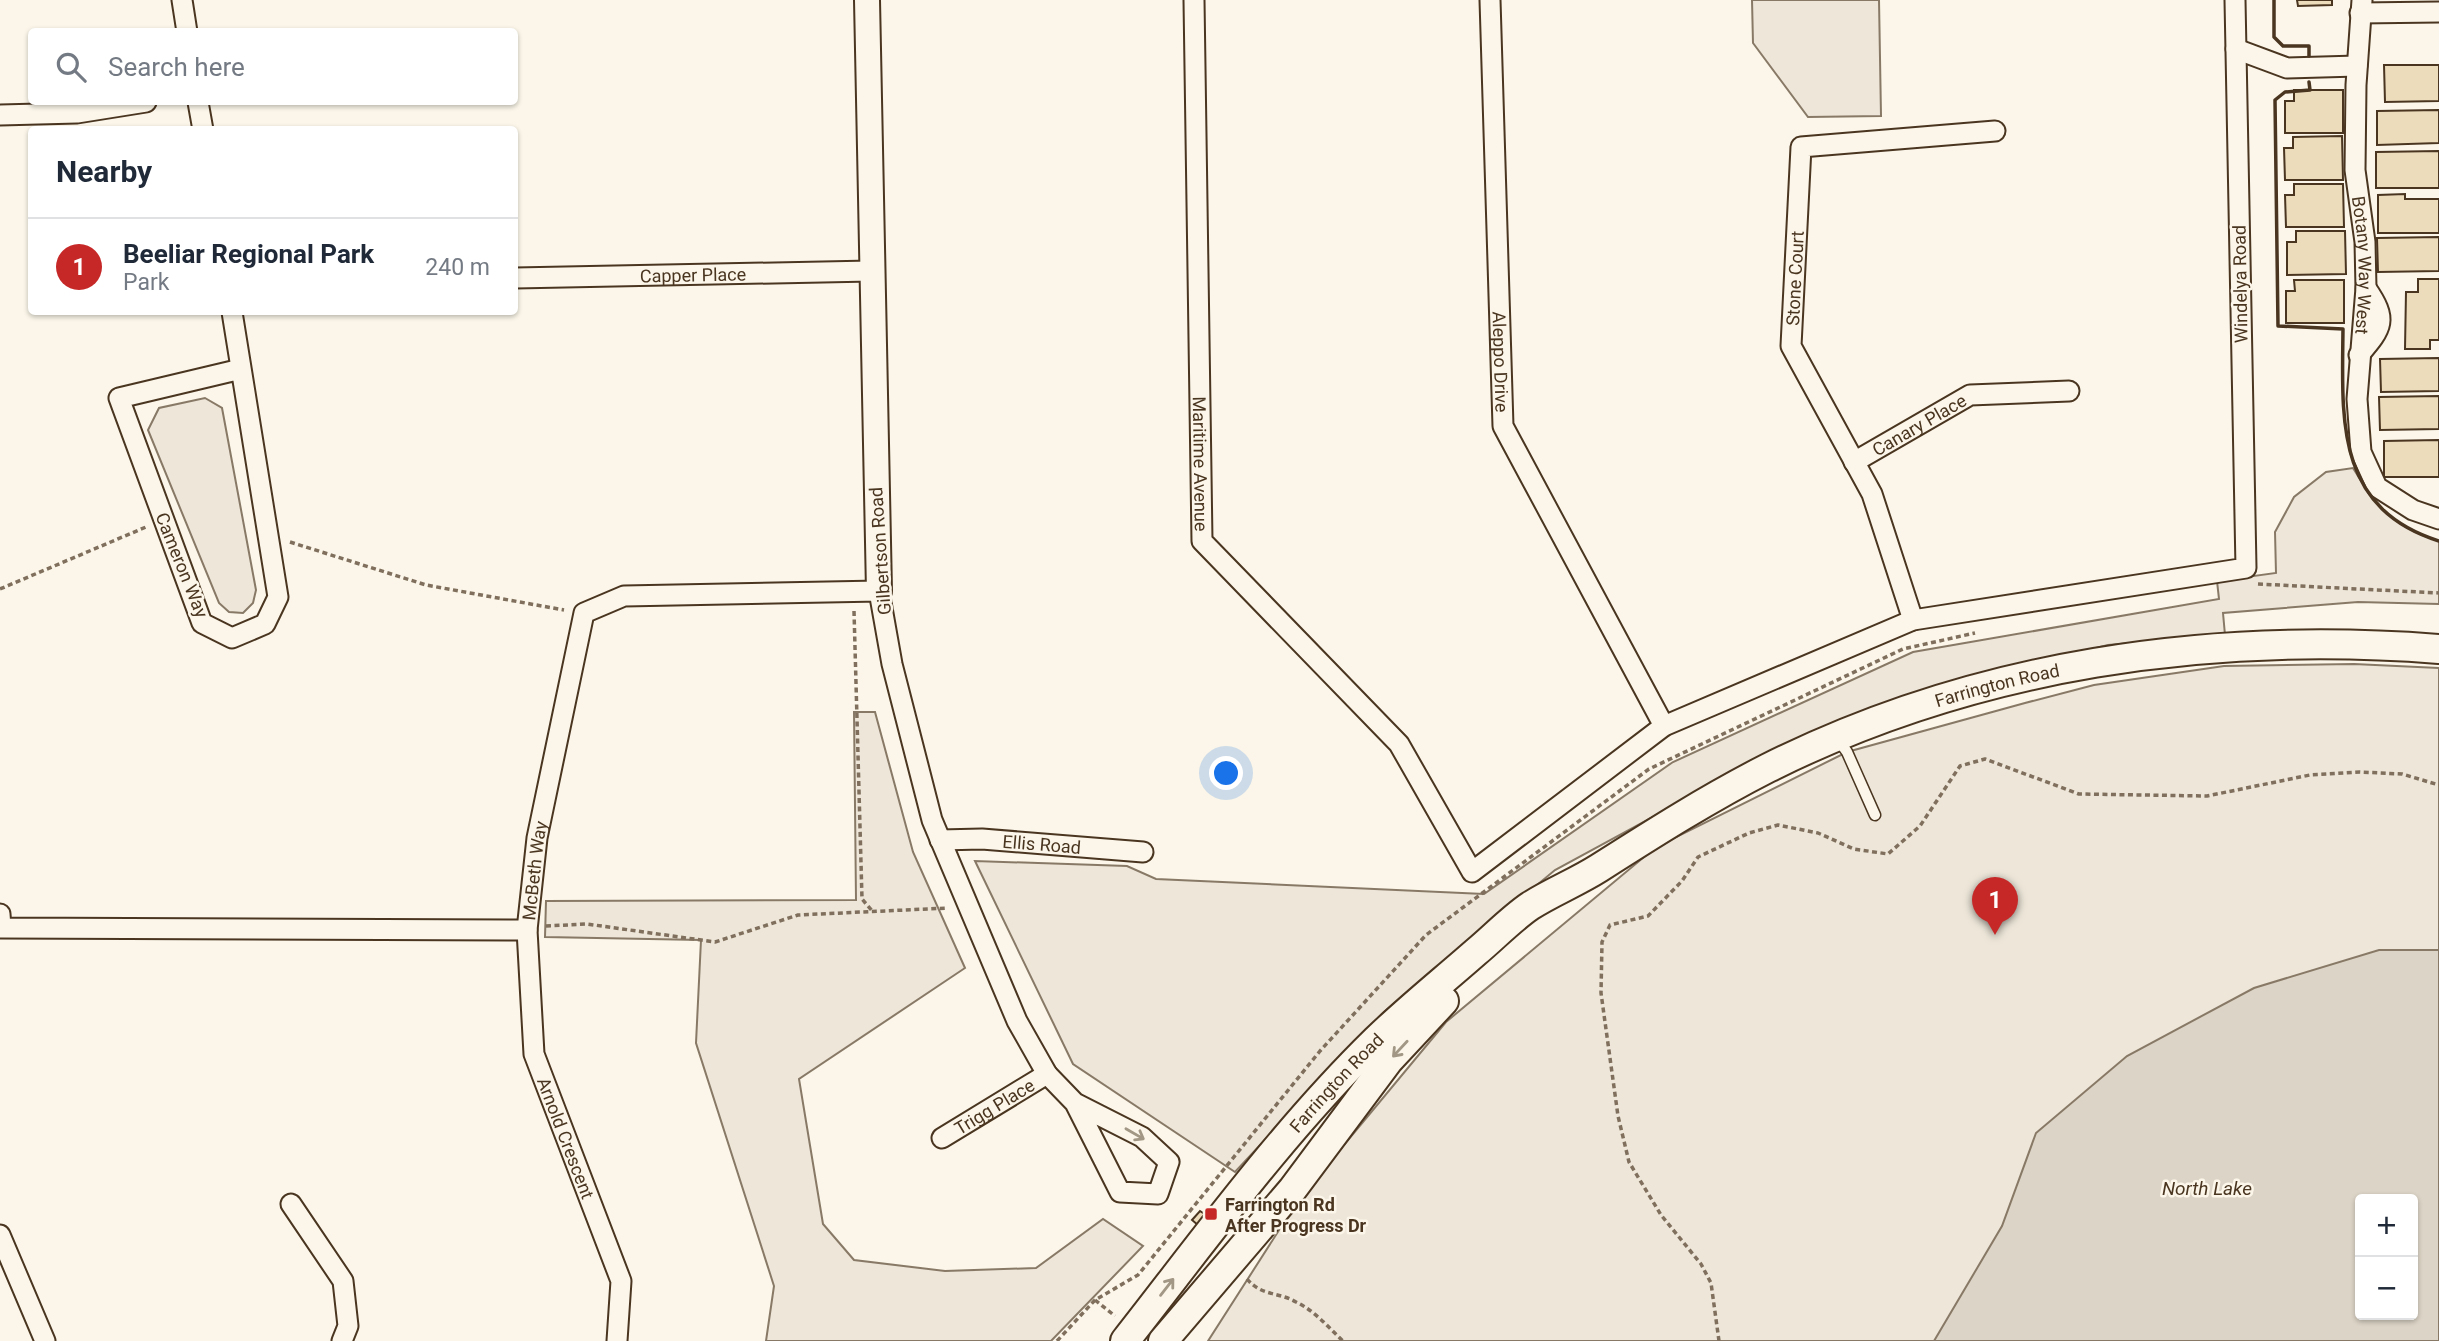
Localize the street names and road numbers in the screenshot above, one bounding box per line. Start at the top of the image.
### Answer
street label: Botany Way West [2348,195,2377,335]
street label: Windelya Road [2228,225,2252,343]
street label: Stone Court [1782,230,1807,326]
street label: Capper Place [640,263,746,286]
street label: Aleppo Drive [1489,311,1513,413]
street label: Canary Place [1868,389,1970,460]
street label: Maritime Avenue [1189,396,1212,532]
street label: Gilbertson Road [865,486,895,616]
street label: Cameron Way [151,509,213,621]
street label: Farrington Road [1932,659,2061,711]
street label: McBeth Way [518,818,551,921]
street label: Ellis Road [1002,830,1082,857]
street label: Farrington Road [1285,1029,1387,1136]
street label: Arnold Crescent [533,1074,599,1202]
street label: Trigg Place [950,1074,1038,1139]

